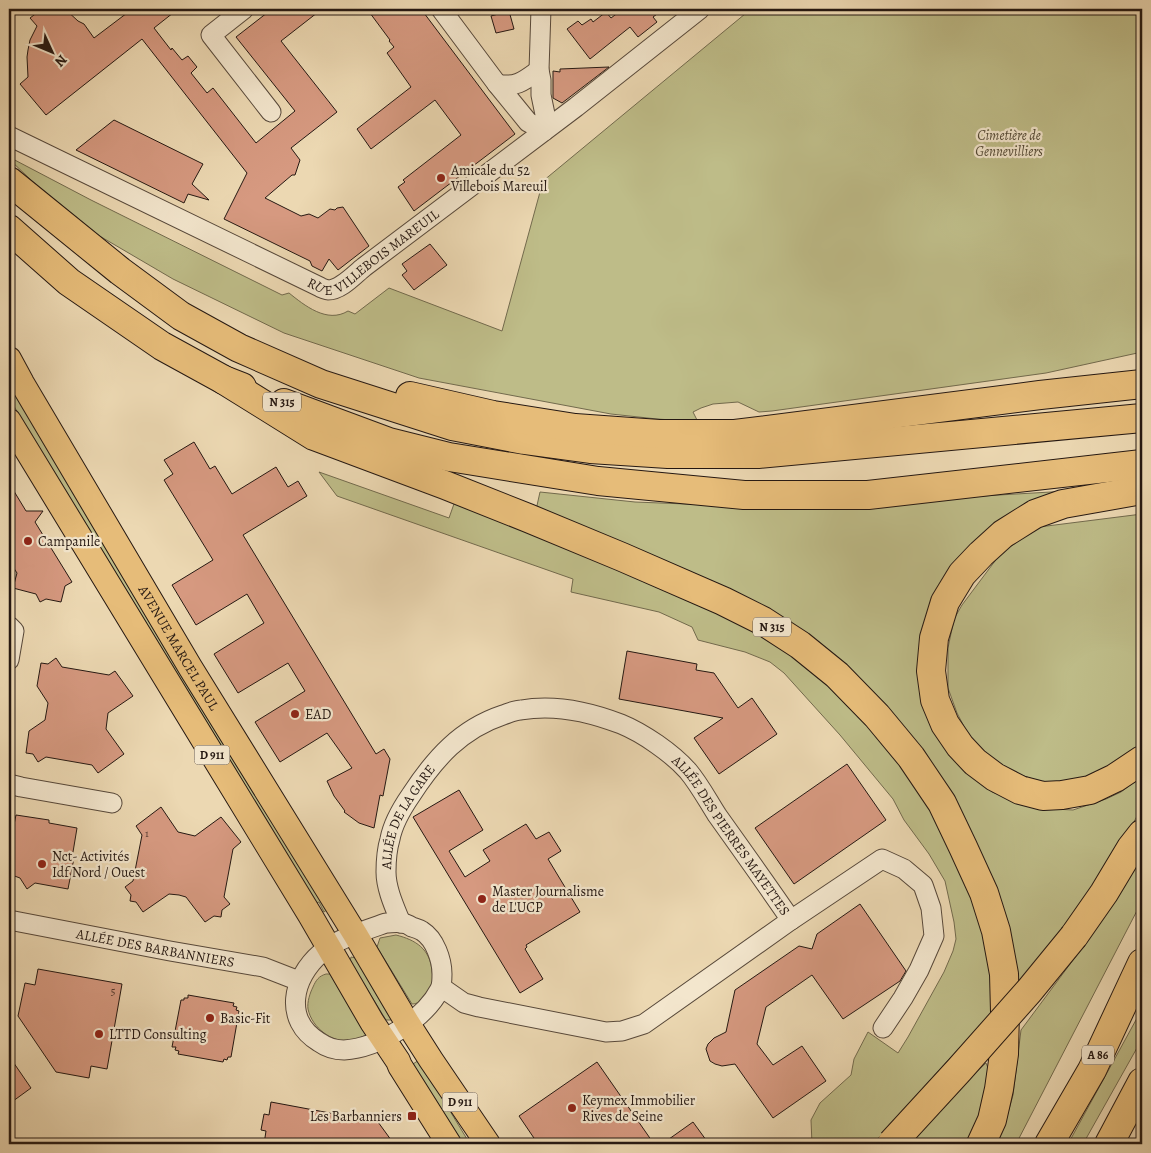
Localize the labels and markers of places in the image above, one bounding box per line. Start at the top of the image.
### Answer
place label: Amicale du 52 Villebois Mareuil [450,161,548,196]
marker: Amicale du 52 Villebois Mareuil [435,172,447,184]
place label: Campanile [38,532,100,551]
marker: Campanile [22,535,34,547]
place label: EAD [305,705,331,724]
marker: EAD [289,708,301,720]
place label: Nct- Activités Idf Nord / Ouest [52,847,145,882]
marker: Nct- Activités Idf Nord / Ouest [36,858,48,870]
place label: Master Journalisme de L'UCP [492,882,604,917]
marker: Master Journalisme de L'UCP [476,893,488,905]
place label: Basic-Fit [220,1009,271,1028]
marker: Basic-Fit [204,1012,216,1024]
place label: LTTD Consulting [109,1025,207,1044]
marker: LTTD Consulting [93,1028,105,1040]
place label: Keymex Immobilier Rives de Seine [582,1091,696,1126]
marker: Keymex Immobilier Rives de Seine [566,1102,578,1114]
place label: Les Barbanniers [310,1107,402,1126]
marker: Les Barbanniers [406,1110,418,1122]

